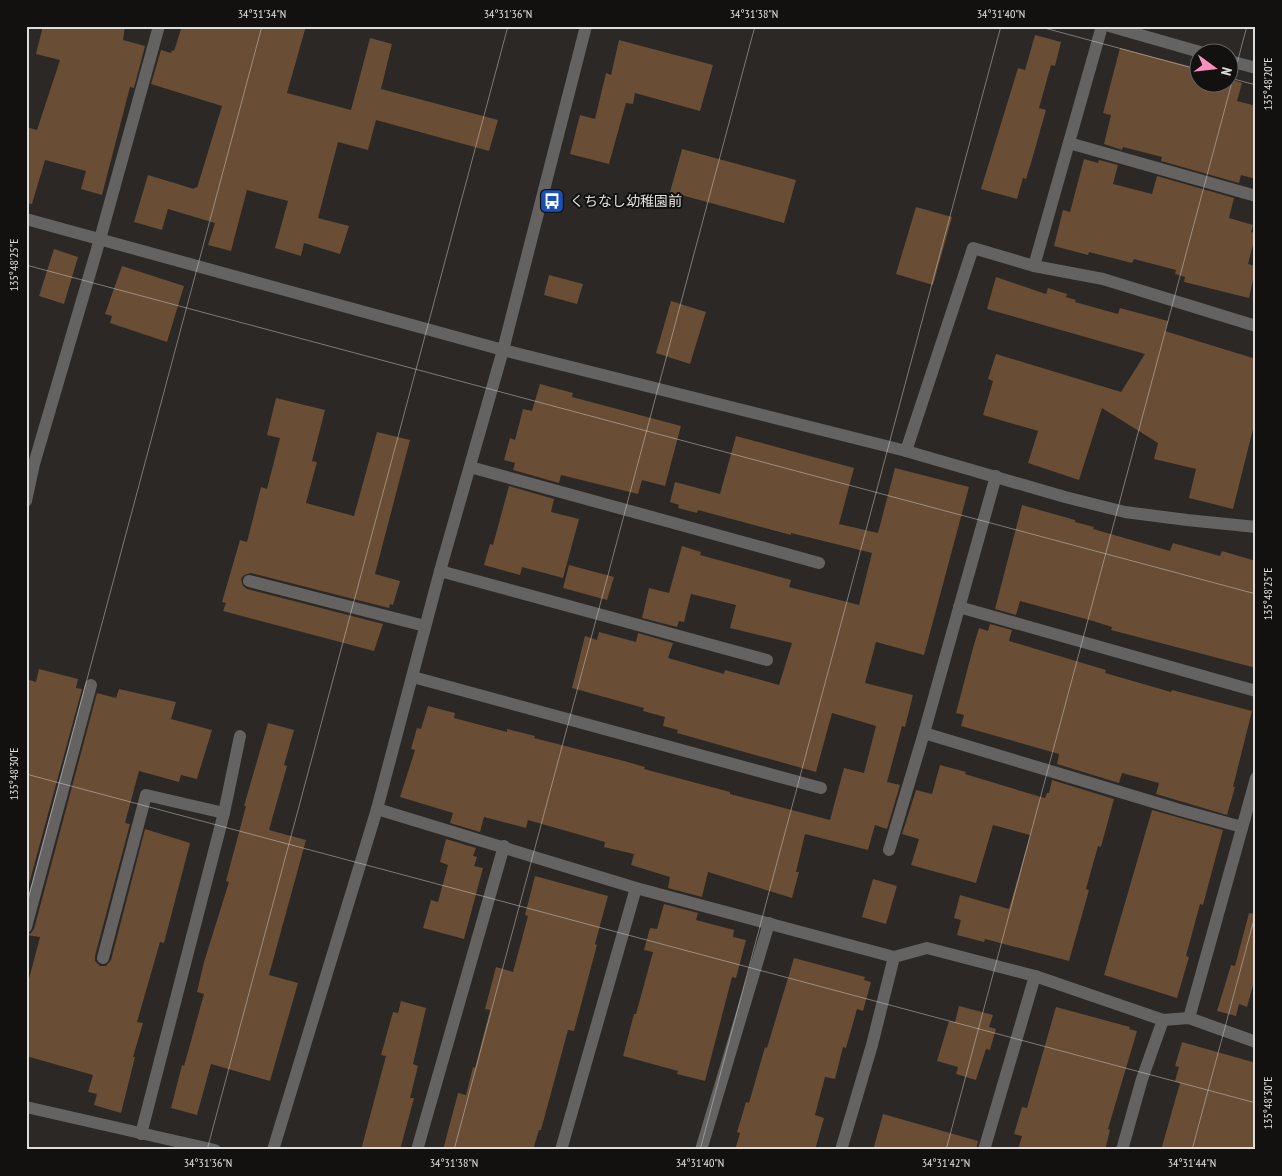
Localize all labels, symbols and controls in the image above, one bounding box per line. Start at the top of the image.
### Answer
text: 34°31'34"N [238,6,286,21]
text: 34°31'36"N [484,6,532,21]
text: 34°31'38"N [730,6,778,21]
text: 34°31'40"N [977,6,1025,21]
north arrow [1190,42,1240,92]
text: 135°48'20"E [1260,58,1275,110]
text: N [1217,65,1236,77]
bus stop icon: くちなし幼稚園前 [539,188,565,214]
place label: くちなし幼稚園前 [570,192,682,210]
text: 135°48'25"E [6,239,21,291]
text: 135°48'25"E [1260,568,1275,620]
text: 135°48'30"E [6,748,21,800]
text: 135°48'30"E [1260,1077,1275,1129]
text: 34°31'36"N [184,1155,232,1170]
text: 34°31'38"N [430,1155,478,1170]
text: 34°31'40"N [676,1155,724,1170]
text: 34°31'42"N [922,1155,970,1170]
text: 34°31'44"N [1168,1155,1216,1170]

